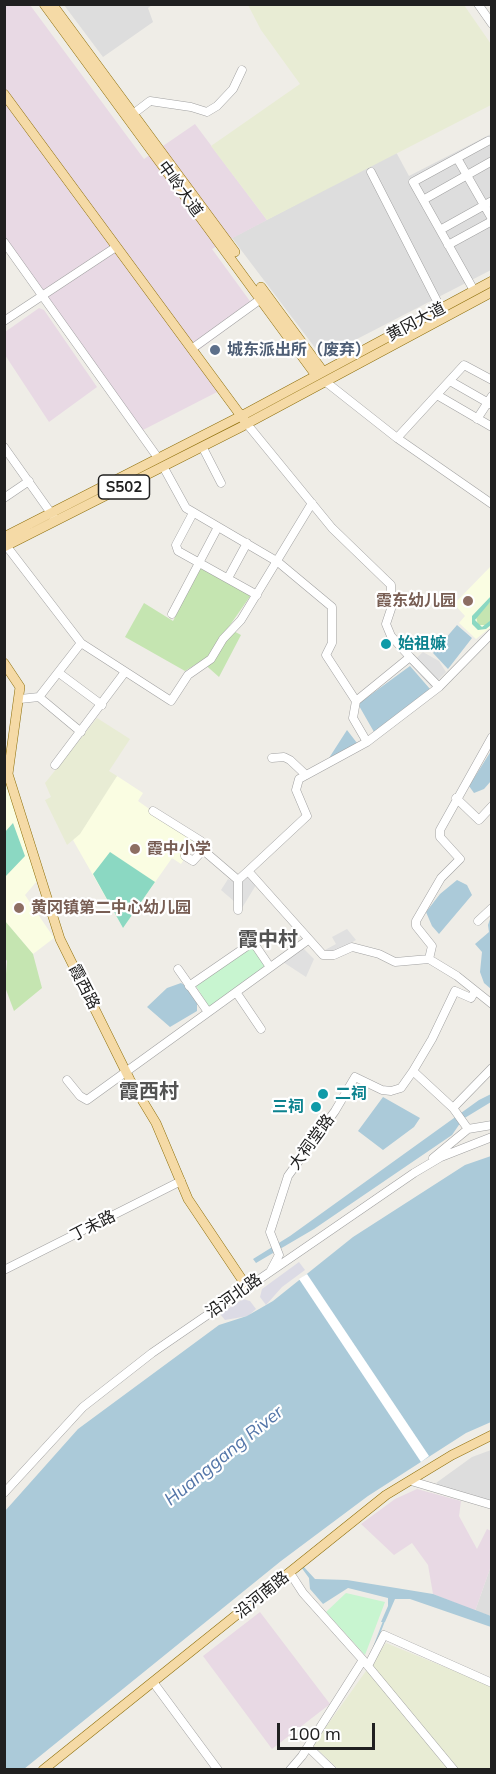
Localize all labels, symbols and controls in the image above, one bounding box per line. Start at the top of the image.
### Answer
street label: 中岭大道 [153,157,207,221]
street label: 黄冈大道 [383,299,449,345]
place label: 城东派出所（废弃） [227,340,371,360]
marker: 城东派出所（废弃） [208,343,222,357]
road number: S502 [98,475,150,499]
place label: 霞东幼儿园 [376,591,456,611]
marker: 霞东幼儿园 [461,594,475,608]
place label: 始祖嫲 [398,634,446,654]
marker: 始祖嫲 [379,637,393,651]
place label: 霞中小学 [147,839,211,859]
marker: 霞中小学 [128,842,142,856]
place label: 黄冈镇第二中心幼儿园 [31,898,191,918]
marker: 黄冈镇第二中心幼儿园 [12,901,26,915]
district label: 霞中村 [238,928,298,952]
street label: 霞西路 [65,961,103,1013]
district label: 霞西村 [119,1080,179,1104]
place label: 二祠 [335,1084,367,1104]
marker: 二祠 [316,1087,330,1101]
place label: 三祠 [272,1097,304,1117]
marker: 三祠 [309,1100,323,1114]
street label: 大祠堂路 [285,1110,339,1174]
street label: 丁未路 [67,1207,119,1245]
street label: 沿河北路 [202,1270,266,1322]
water label: Huanggang River [160,1401,288,1511]
street label: 沿河南路 [231,1567,293,1623]
scale bar [280,1711,378,1749]
text: 100 m [288,1722,341,1745]

